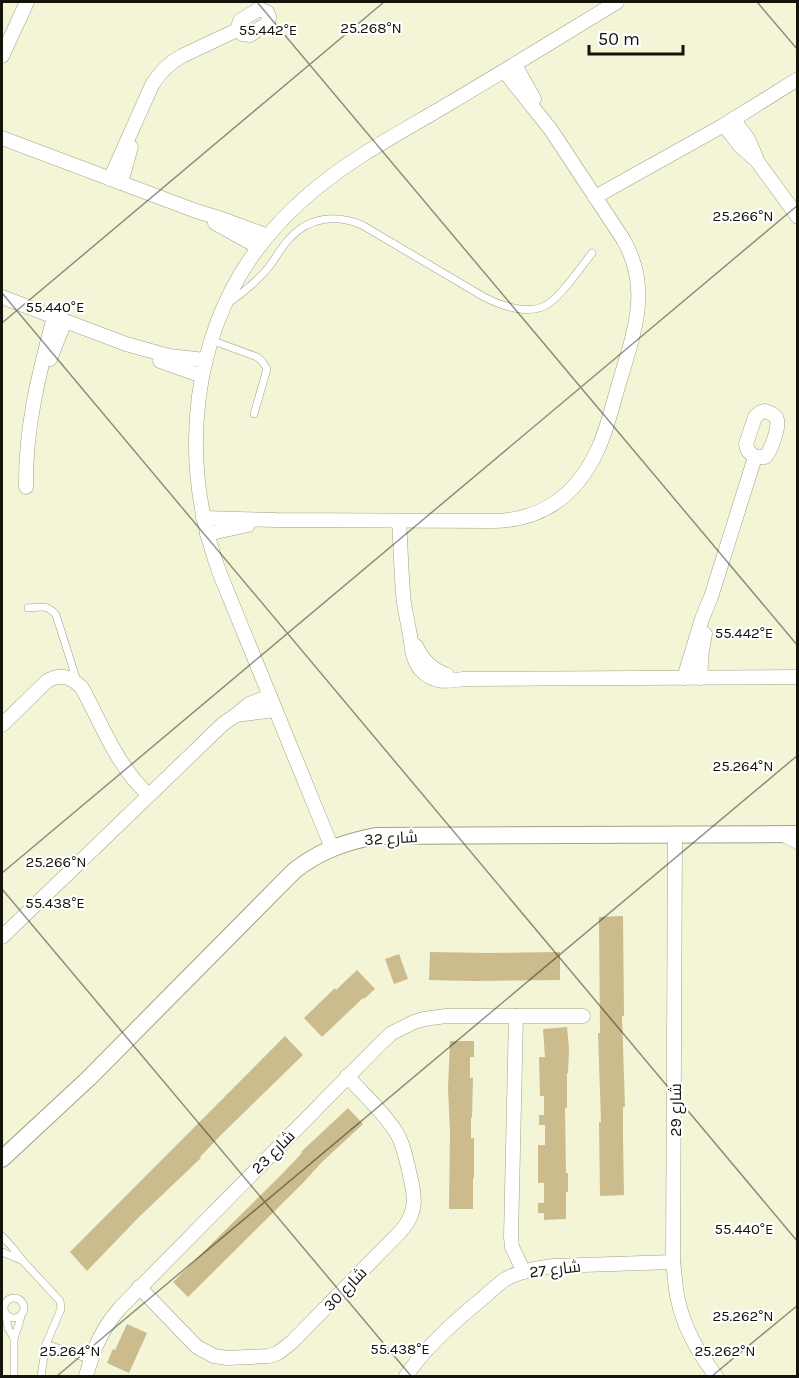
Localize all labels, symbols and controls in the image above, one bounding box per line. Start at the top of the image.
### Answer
scale bar [589,18,684,56]
text: 25.268°N [340,19,402,37]
text: 55.442°E [239,21,297,39]
text: 50 m [598,28,640,50]
text: 25.266°N [712,207,774,225]
text: 55.440°E [26,298,84,316]
text: 55.442°E [715,624,773,642]
text: 25.264°N [713,757,773,775]
street label: شارع 32 [364,827,418,851]
text: 25.266°N [25,853,87,871]
text: 55.438°E [25,894,85,912]
street label: شارع 29 [666,1083,687,1137]
street label: شارع 23 [247,1126,300,1179]
text: 55.440°E [715,1220,773,1238]
street label: شارع 27 [528,1256,582,1284]
street label: شارع 30 [319,1263,372,1316]
text: 25.262°N [712,1307,774,1325]
text: 55.438°E [370,1340,430,1358]
text: 25.264°N [40,1342,100,1360]
text: 25.262°N [694,1342,756,1360]

